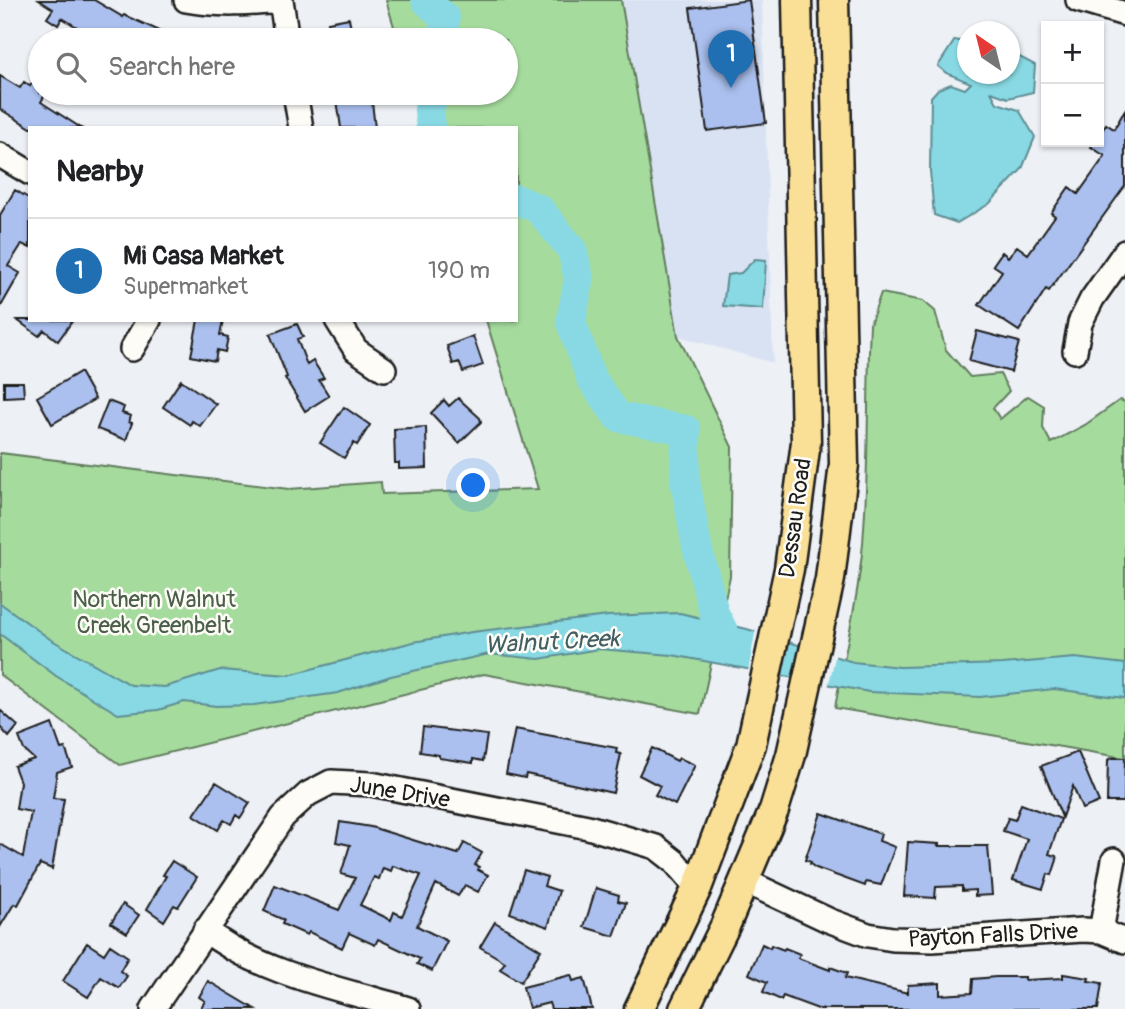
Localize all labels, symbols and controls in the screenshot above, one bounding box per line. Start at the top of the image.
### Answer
north arrow [957,21,1020,84]
map controls [1041,21,1104,147]
button: + [1041,21,1104,84]
search box [28,28,518,105]
pin: 1 [708,30,754,88]
icon: search [52,48,90,86]
text: Search here [108,51,235,83]
button: − [1041,84,1104,147]
text: Nearby [56,153,143,190]
text: Mi Casa Market [123,240,284,272]
text: 1 [75,256,84,285]
text: 190 m [428,256,490,285]
text: Supermarket [123,272,248,301]
street label: Dessau Road [772,456,818,580]
your location [456,468,490,502]
park label: Northern Walnut Creek Greenbelt [72,585,236,640]
water label: Walnut Creek [484,624,622,660]
street label: June Drive [348,770,453,814]
street label: Payton Falls Drive [907,916,1079,954]

